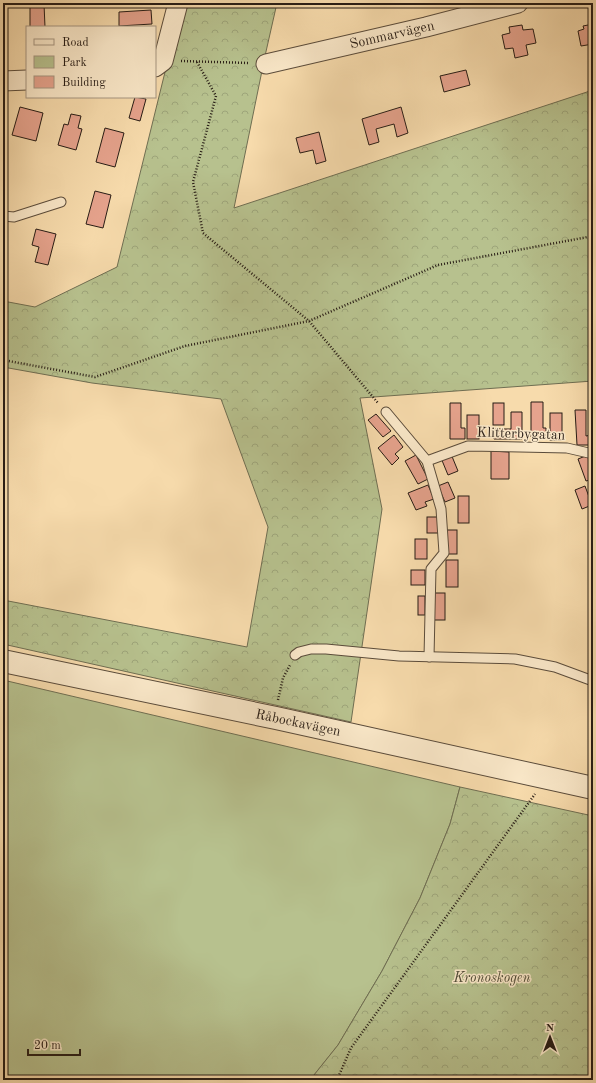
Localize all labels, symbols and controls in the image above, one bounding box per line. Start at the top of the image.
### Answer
street label: Sommarvägen [348,18,436,52]
legend [26,26,156,98]
text: Road [62,37,89,49]
text: Park [62,57,87,69]
text: Building [62,77,106,89]
street label: Klitterbygatan [476,425,566,443]
street label: Råbockavägen [254,707,342,739]
park label: Kronoskogen [452,971,531,986]
north arrow [530,1017,570,1057]
text: N [546,1023,555,1034]
scale bar [28,1031,80,1057]
text: 20 m [34,1040,61,1052]

